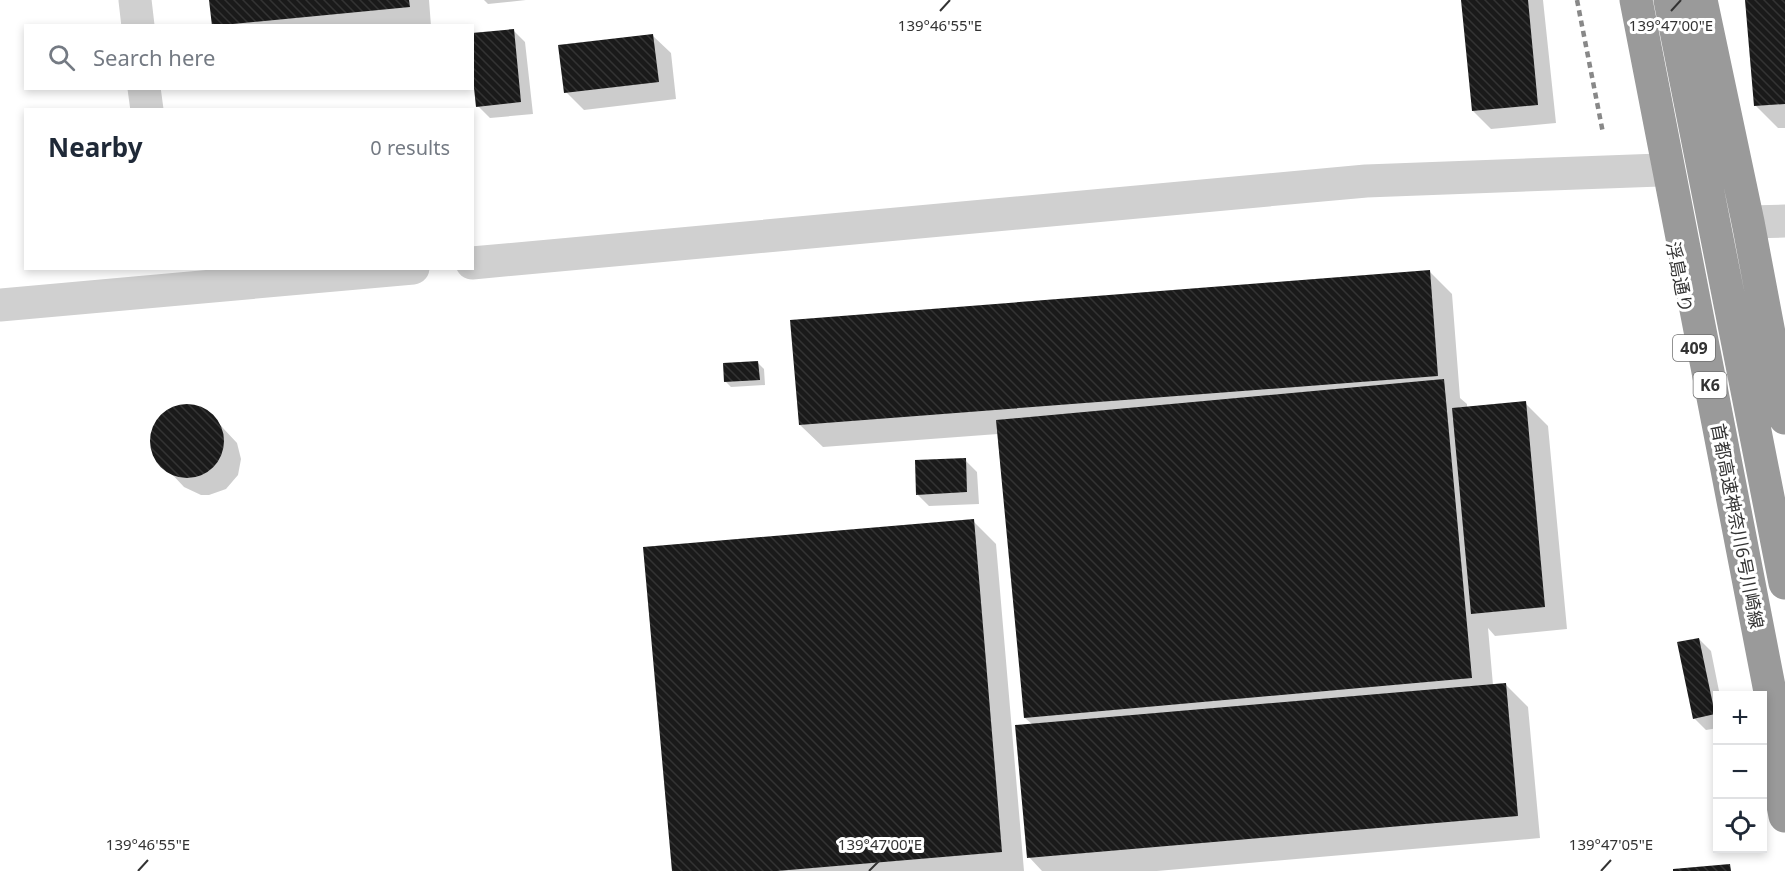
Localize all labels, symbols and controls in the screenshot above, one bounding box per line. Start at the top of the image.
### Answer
text: 139°46'55"E [898,15,982,35]
text: 139°47'00"E [1629,15,1713,35]
search box [24,24,474,90]
icon: search [45,41,78,74]
text: Search here [93,42,215,72]
text: Nearby [48,129,143,165]
text: 0 results [370,134,450,161]
street label: 浮島通り [1661,239,1699,315]
road number: 409 [1673,335,1715,361]
road number: K6 [1694,372,1726,398]
street label: 首都高速神奈川6号川崎線 [1706,421,1770,631]
map controls [1713,691,1767,853]
button: + [1713,691,1767,745]
button: − [1713,745,1767,799]
button: locate [1713,799,1767,853]
text: 139°46'55"E [106,834,190,854]
text: 139°47'00"E [838,834,922,854]
text: 139°47'05"E [1569,834,1653,854]

